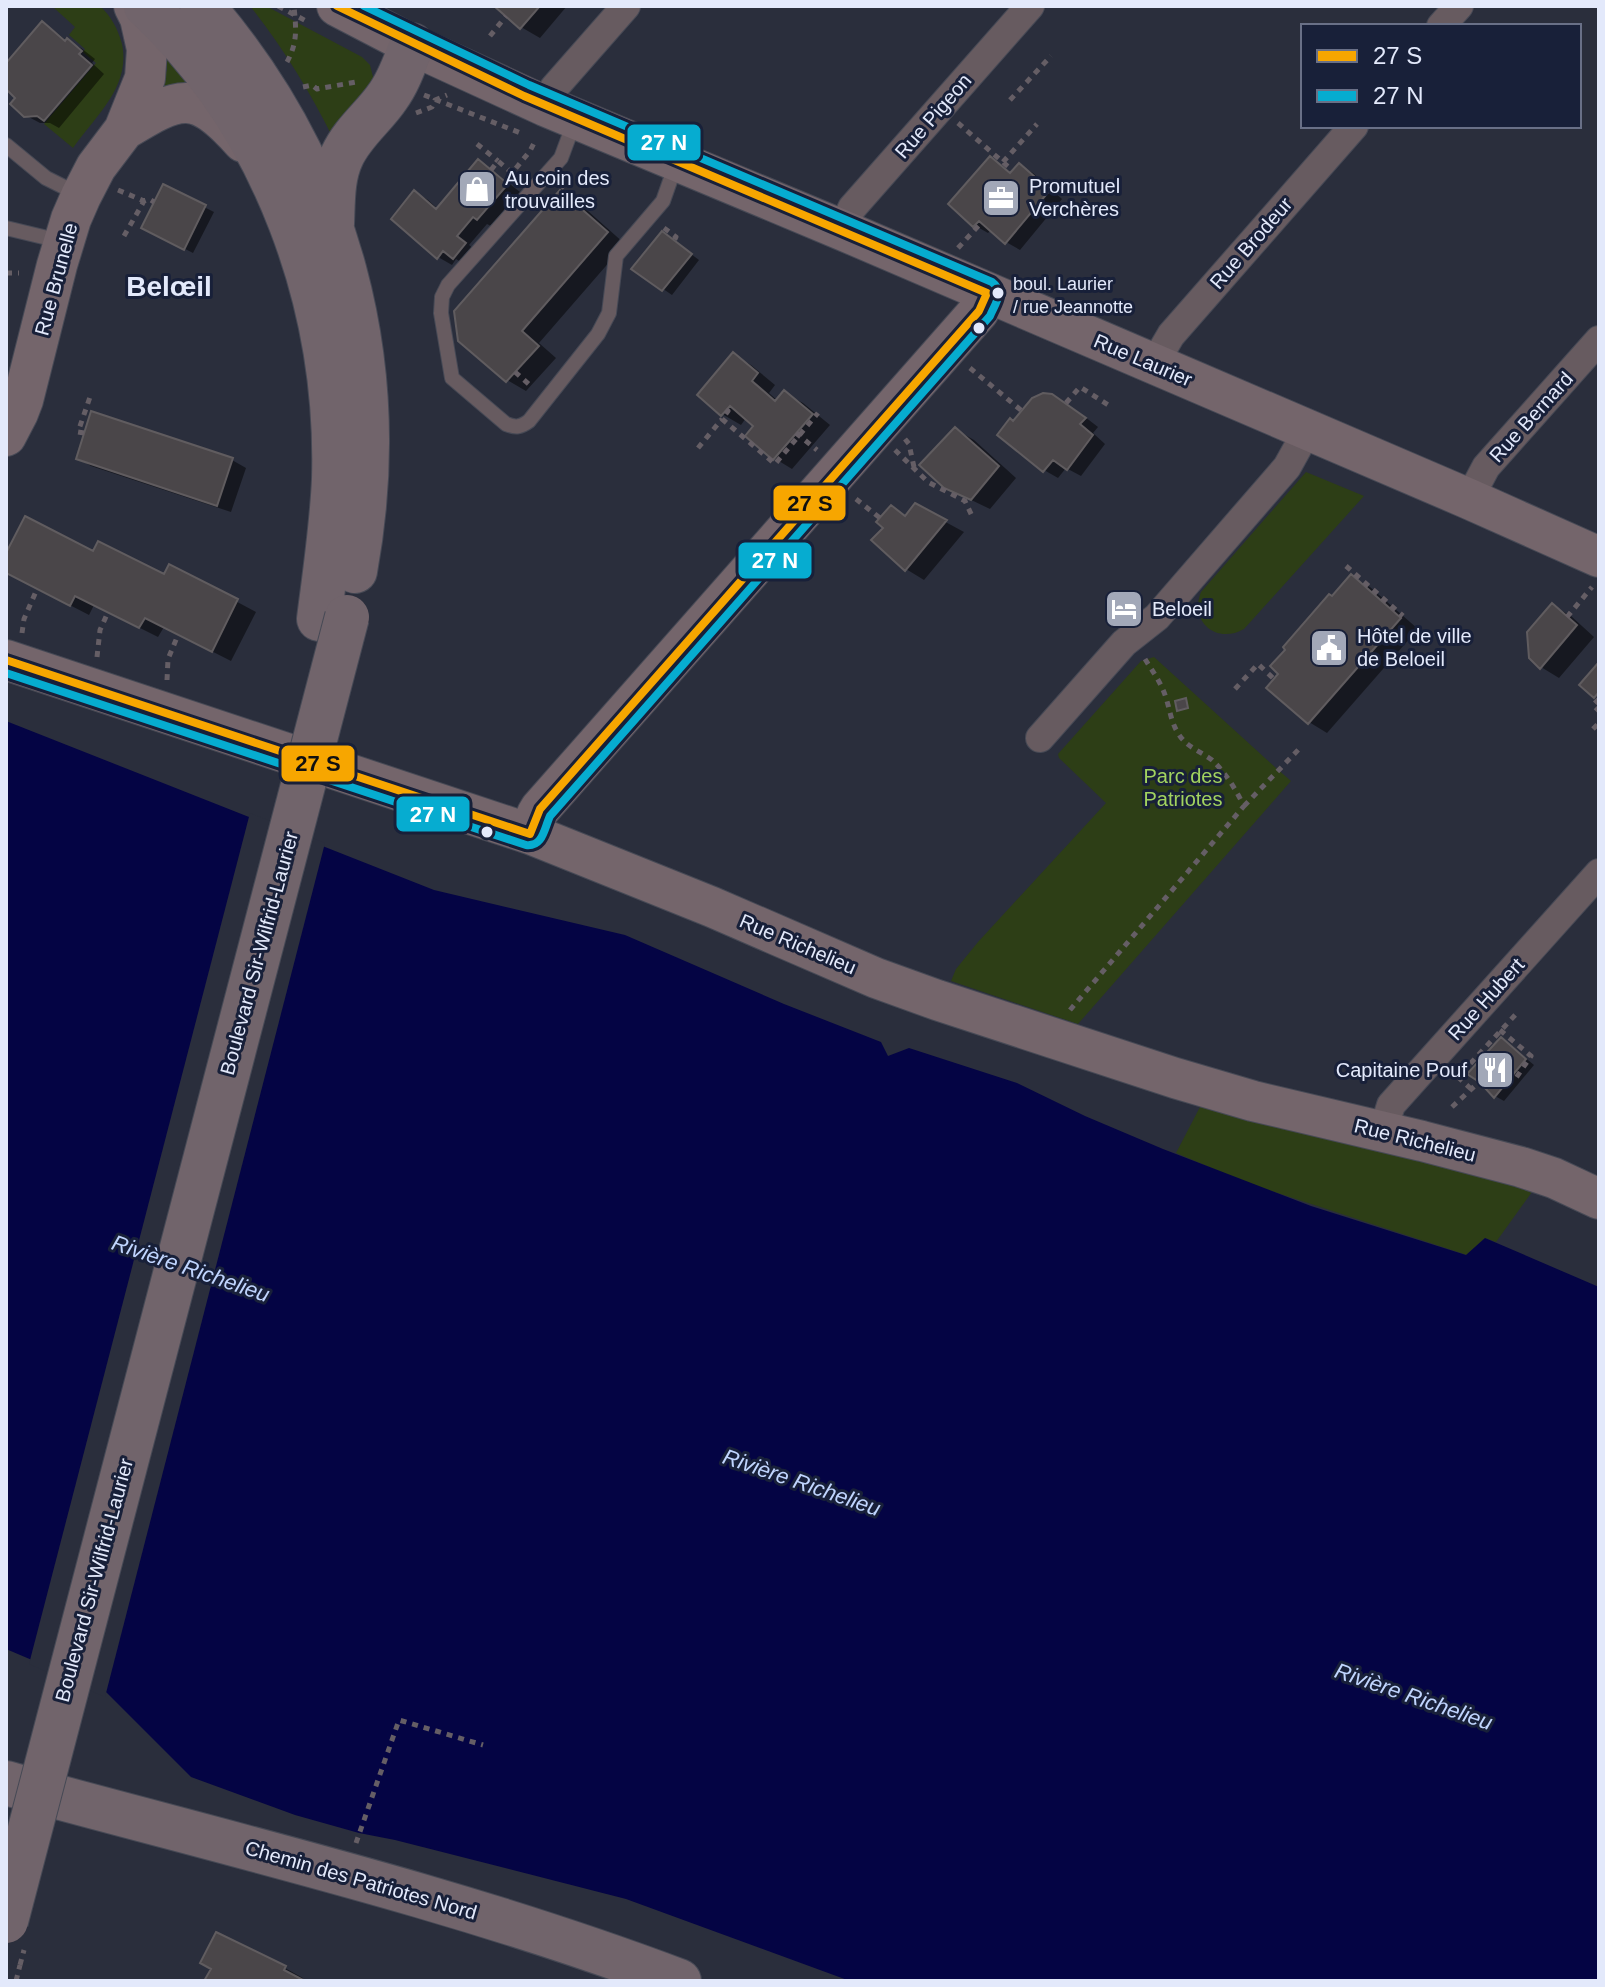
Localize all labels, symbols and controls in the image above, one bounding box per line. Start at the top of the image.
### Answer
legend [1301,24,1581,128]
text: 27 S [1373,42,1422,69]
street label: Rue Pigeon [890,69,976,163]
text: 27 N [1373,82,1424,109]
line badge: 27 N [626,123,702,162]
text: 27 N [641,130,687,155]
place label: Au coin des trouvailles [505,167,610,212]
shop icon: Au coin des trouvailles [456,168,498,210]
place label: Promutuel Verchères [1029,175,1120,220]
office icon: Promutuel Verchères [980,177,1022,219]
street label: Rue Brodeur [1205,193,1297,293]
street label: Rue Brunelle [30,220,82,338]
district label: Belœil [126,271,212,302]
place label: boul. Laurier / rue Jeannotte [1013,274,1133,317]
marker: boul. Laurier / rue Jeannotte [990,285,1006,301]
unlabelled marker [971,320,987,336]
street label: Rue Laurier [1091,329,1196,391]
street label: Rue Bernard [1485,368,1577,466]
line badge: 27 S [772,484,847,522]
text: 27 S [787,491,833,516]
line badge: 27 N [737,541,813,580]
text: 27 N [752,548,798,573]
hotel icon: Beloeil [1103,588,1145,630]
place label: Beloeil [1152,598,1212,620]
place label: Hôtel de ville de Beloeil [1357,625,1472,670]
public building icon: Hôtel de ville de Beloeil [1308,627,1350,669]
line badge: 27 S [280,744,356,783]
text: 27 S [295,751,341,776]
park label: Parc des Patriotes [1144,765,1222,810]
line badge: 27 N [395,795,471,833]
text: 27 N [410,802,456,827]
unlabelled marker [479,824,495,840]
street label: Boulevard Sir-Wilfrid-Laurier [216,829,302,1077]
street label: Rue Richelieu [736,910,860,978]
street label: Rue Hubert [1444,953,1529,1044]
restaurant icon: Capitaine Pouf [1474,1049,1516,1091]
place label: Capitaine Pouf [1336,1059,1467,1081]
street label: Rue Richelieu [1352,1114,1478,1166]
water label: Rivière Richelieu [109,1230,273,1307]
water label: Rivière Richelieu [720,1444,884,1521]
street label: Boulevard Sir-Wilfrid-Laurier [51,1456,137,1704]
water label: Rivière Richelieu [1332,1658,1496,1735]
street label: Chemin des Patriotes Nord [243,1836,479,1924]

